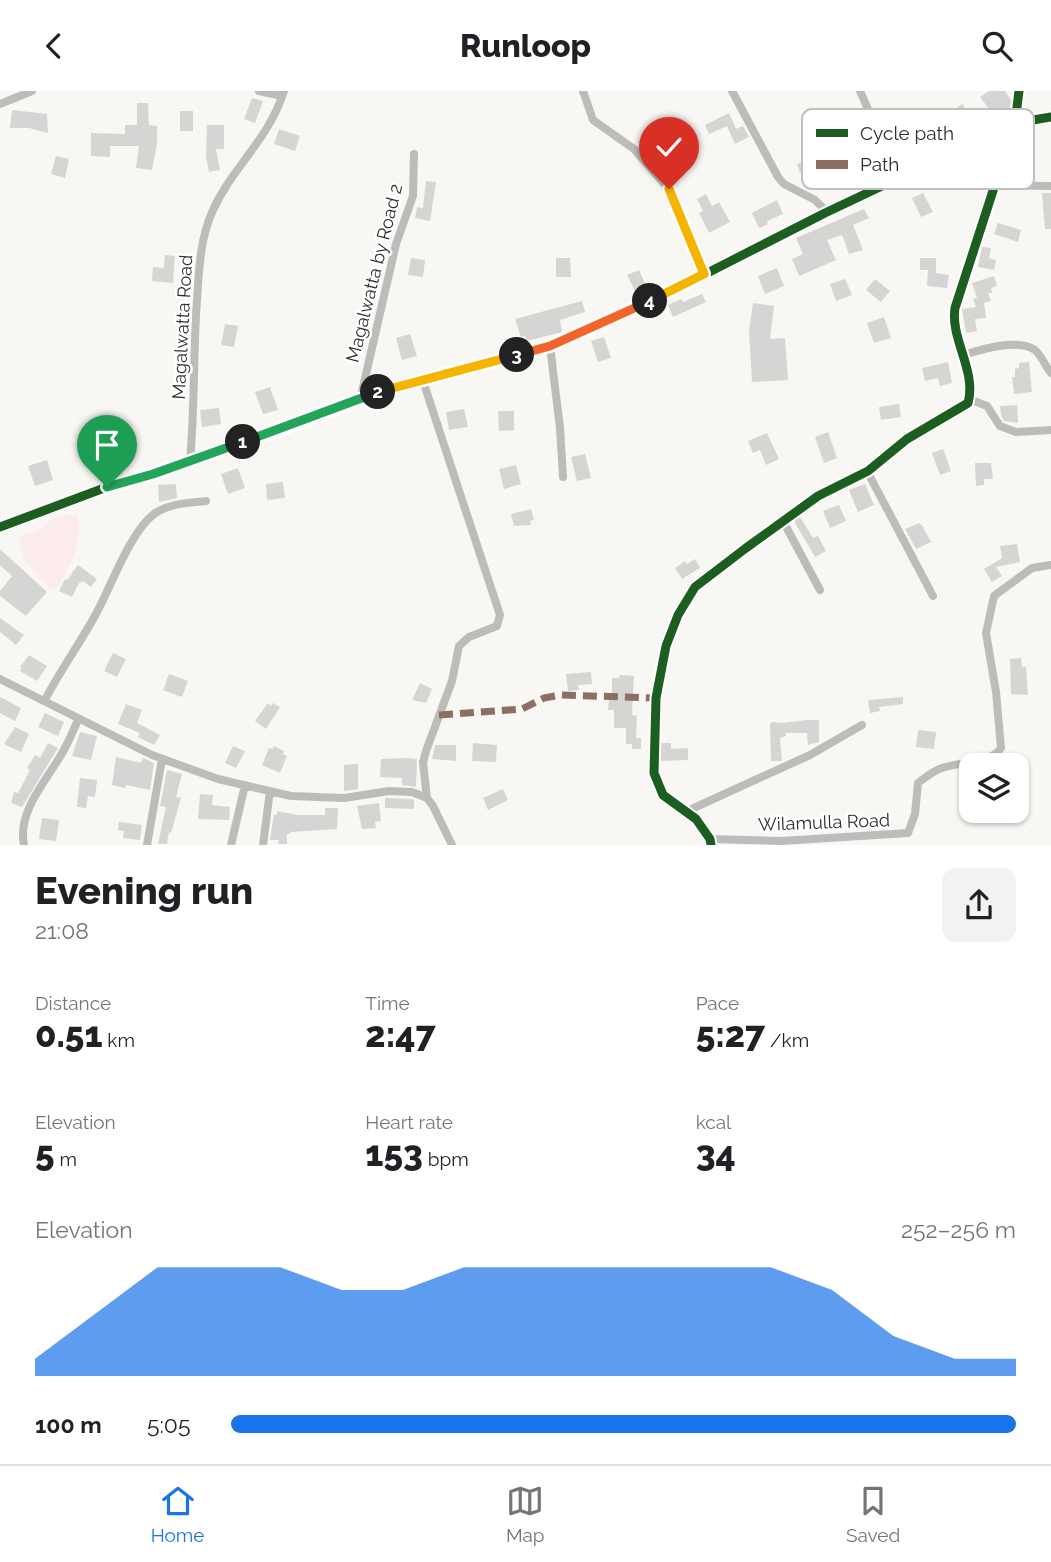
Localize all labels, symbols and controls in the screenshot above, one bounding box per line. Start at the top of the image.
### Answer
icon: back [35,27,73,65]
text: Runloop [460,27,591,64]
icon: search [978,27,1016,65]
legend [802,109,1034,189]
pin [639,117,699,189]
text: Cycle path [860,122,954,144]
icon: check [650,128,688,166]
text: Path [860,153,899,175]
street label: Magalwatta by Road 2 [342,181,406,365]
street label: Magalwatta Road [168,254,196,400]
pin: 4 [632,283,668,319]
text: 4 [644,289,655,311]
pin: 3 [500,337,534,373]
text: 3 [511,343,522,365]
pin: 2 [360,375,396,409]
text: 2 [372,380,383,402]
pin [77,415,137,487]
pin: 1 [226,425,260,459]
icon: arrive [88,426,126,464]
text: 1 [238,430,247,452]
map controls [959,753,1029,823]
button: layers [959,753,1029,823]
street label: Wilamulla Road [758,809,890,835]
text: Evening run [35,868,253,913]
button: share [942,868,1016,942]
text: 21:08 [35,917,89,944]
text: Distance [35,992,111,1014]
text: Time [365,992,410,1014]
text: Pace [696,992,739,1014]
text: 0.51 [35,1014,103,1055]
text: 2:47 [365,1014,436,1055]
text: 5:27 [696,1014,765,1055]
text: km [103,1029,135,1051]
text: /km [765,1029,809,1051]
text: Elevation [35,1111,116,1133]
text: Heart rate [365,1111,453,1133]
text: kcal [696,1111,731,1133]
text: 5 [35,1133,55,1174]
text: 153 [365,1133,423,1174]
text: 34 [696,1133,736,1174]
text: m [55,1148,77,1170]
text: bpm [423,1148,469,1170]
text: Elevation [35,1216,133,1243]
text: 252–256 m [901,1216,1016,1243]
text: 100 m [35,1411,102,1438]
text: 5:05 [147,1411,190,1438]
tab: Home [151,1482,204,1546]
tab: Map [506,1482,545,1546]
tab: Saved [846,1482,900,1546]

